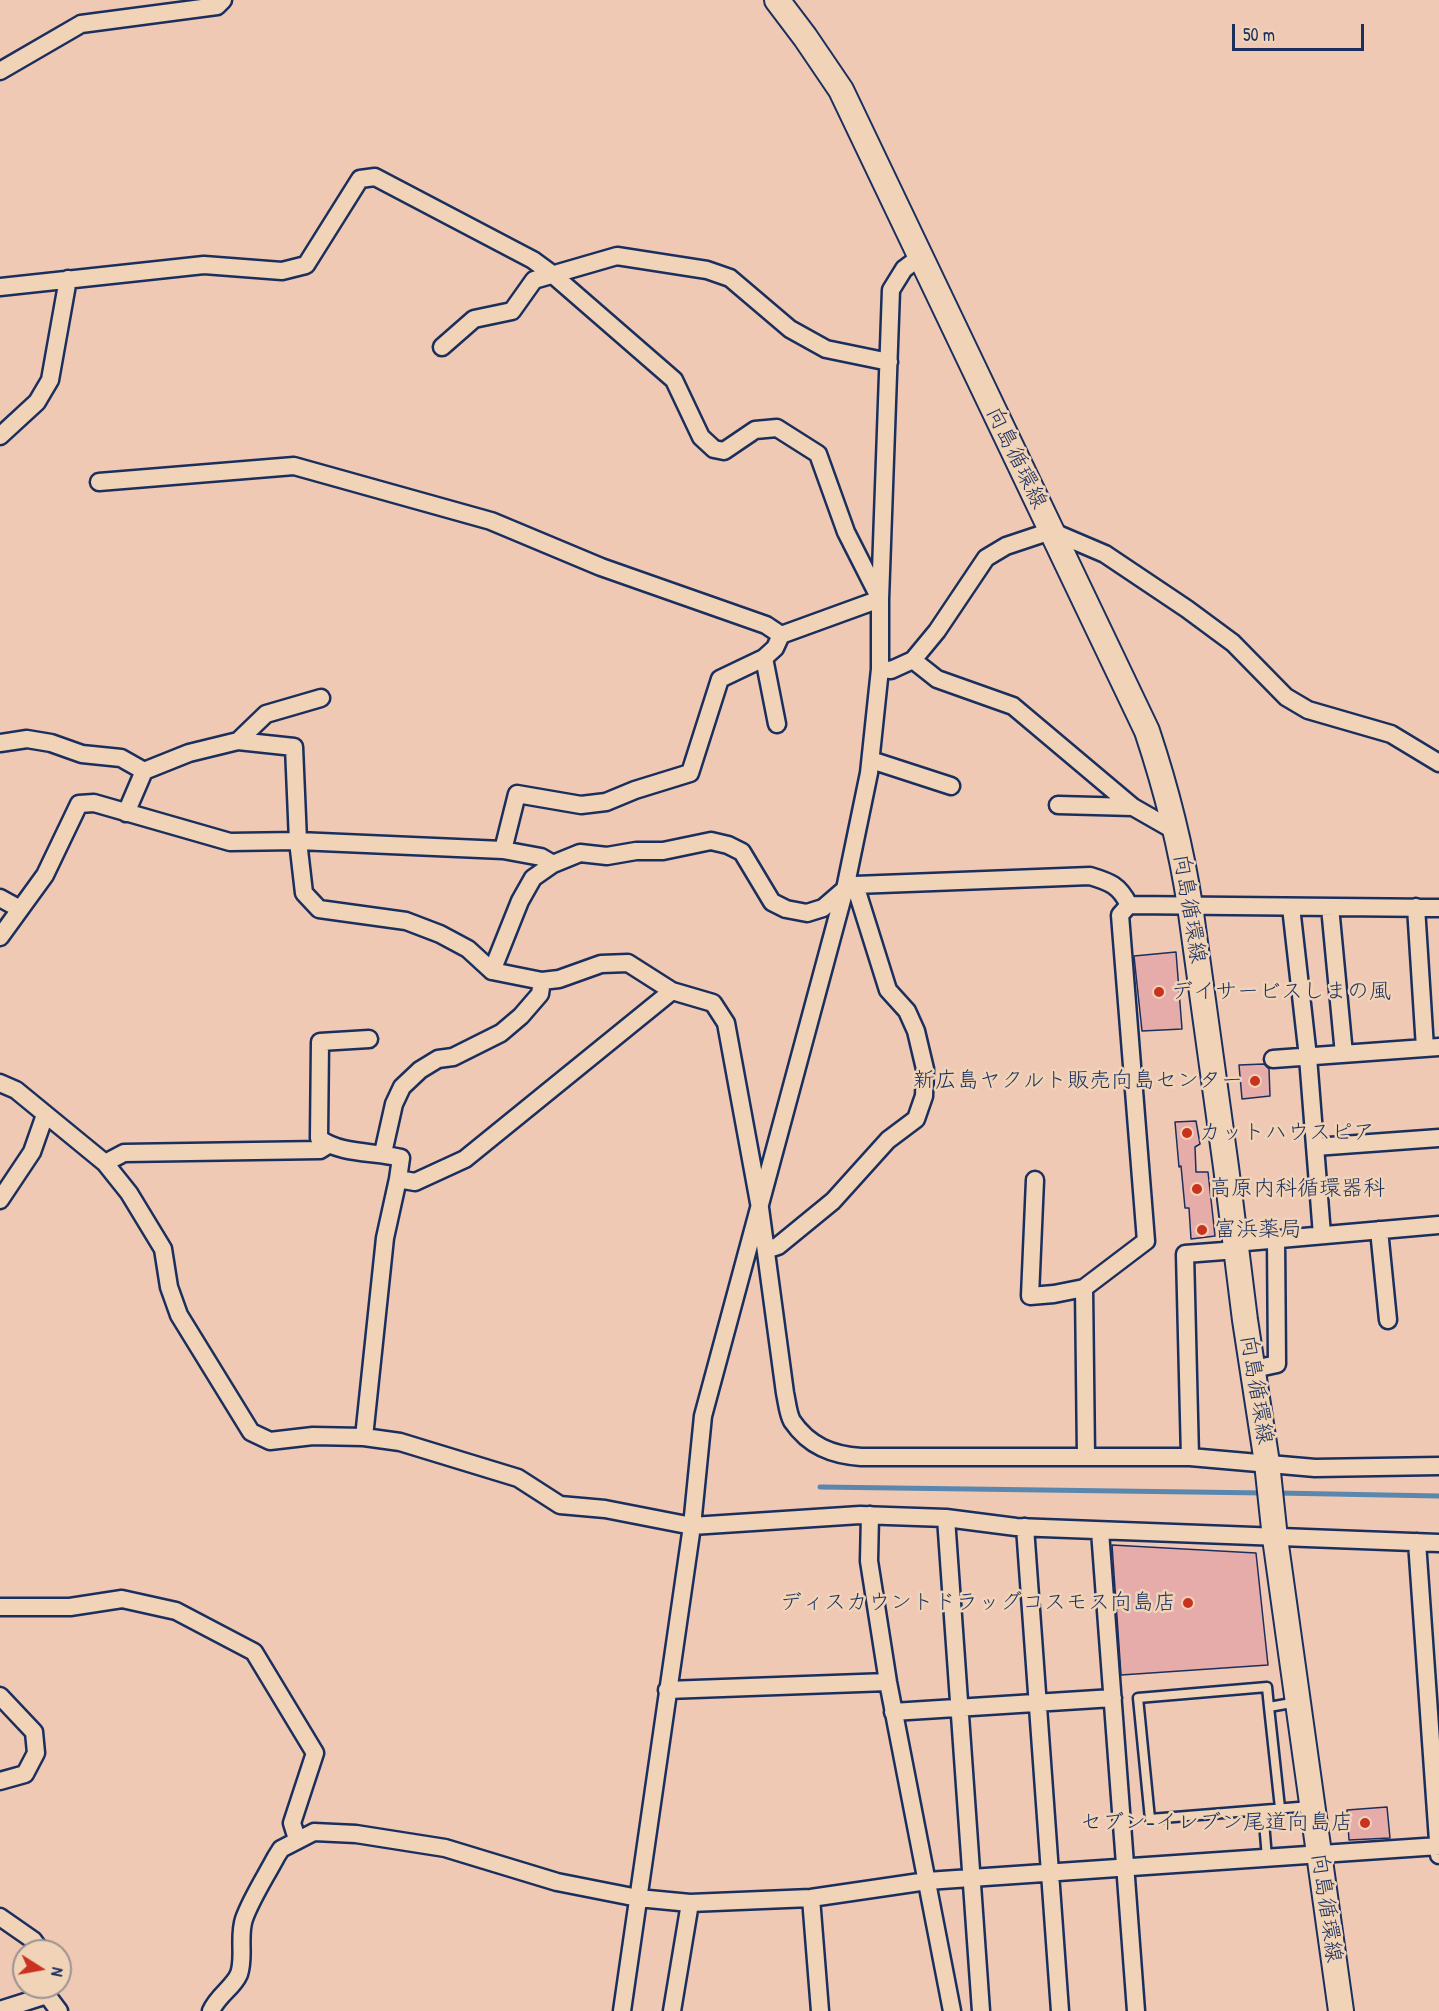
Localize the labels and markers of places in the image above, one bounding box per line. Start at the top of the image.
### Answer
place label: デイサービスしまの風 [1171,979,1391,1005]
marker: デイサービスしまの風 [1152,985,1166,999]
place label: 新広島ヤクルト販売向島センター [913,1068,1243,1094]
marker: 新広島ヤクルト販売向島センター [1248,1074,1262,1088]
place label: カットハウスピア [1199,1120,1375,1146]
marker: カットハウスピア [1180,1126,1194,1140]
place label: 高原内科循環器科 [1209,1176,1385,1202]
marker: 高原内科循環器科 [1190,1182,1204,1196]
place label: 富浜薬局 [1214,1217,1302,1243]
marker: 富浜薬局 [1195,1223,1209,1237]
place label: ディスカウントドラッグコスモス向島店 [780,1590,1176,1616]
marker: ディスカウントドラッグコスモス向島店 [1181,1596,1195,1610]
place label: セブン-イレブン尾道向島店 [1080,1810,1353,1836]
marker: セブン-イレブン尾道向島店 [1358,1816,1372,1830]

